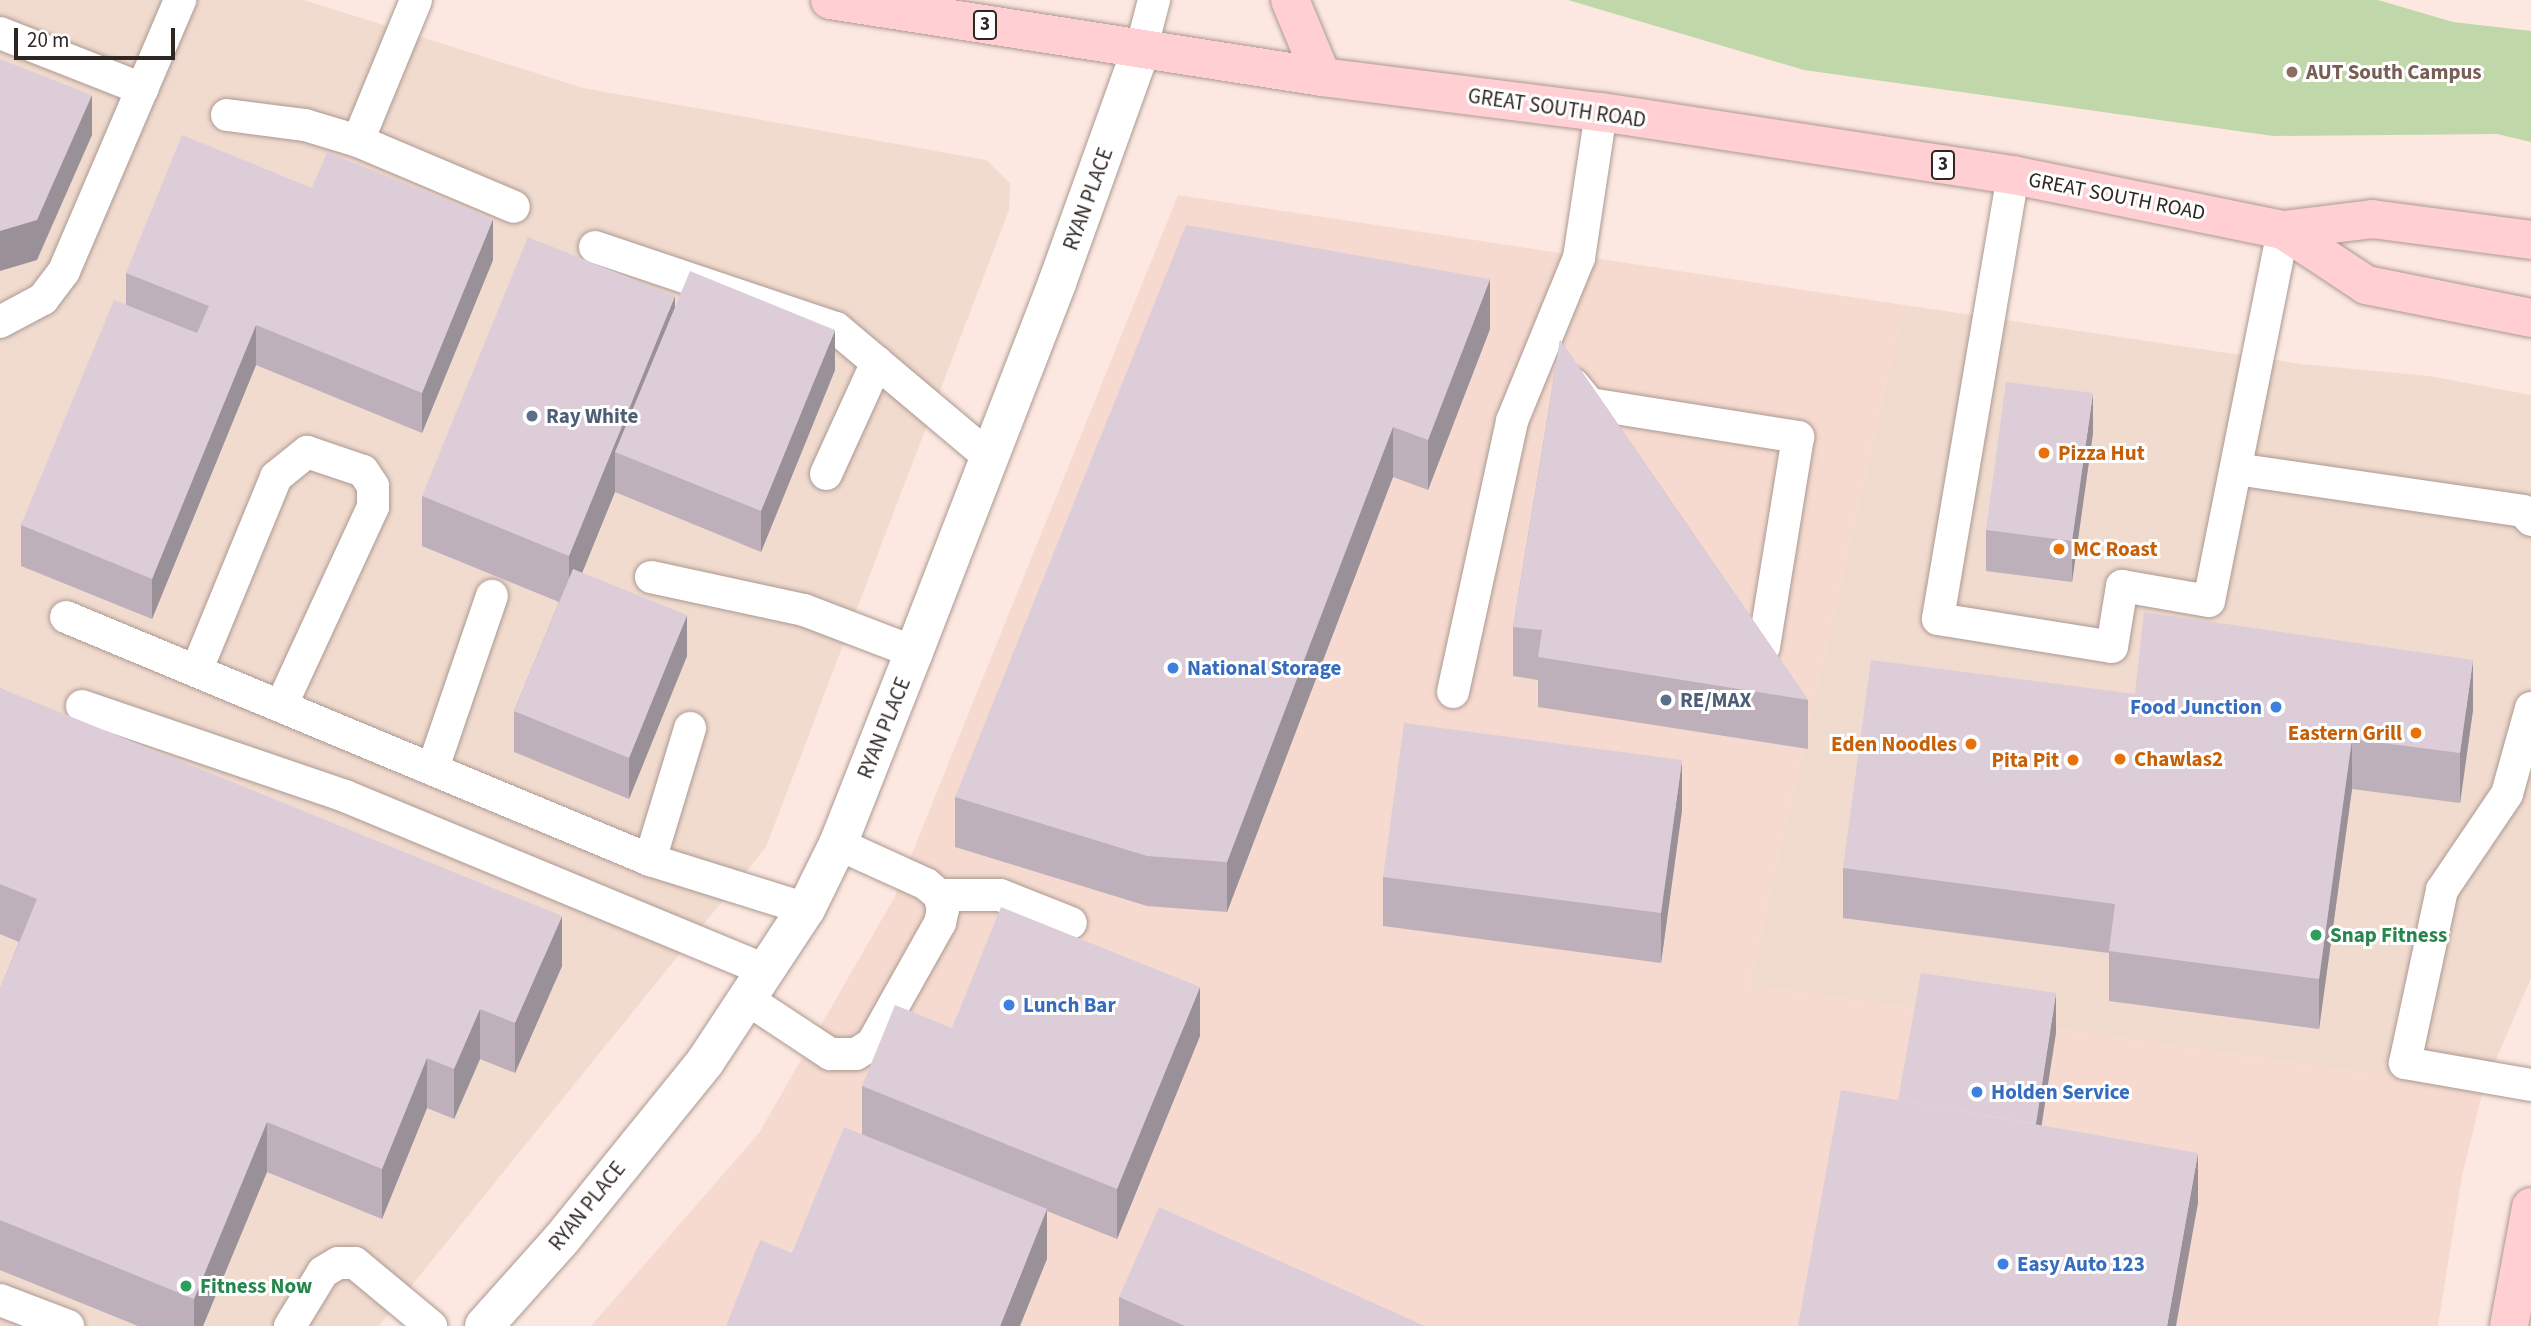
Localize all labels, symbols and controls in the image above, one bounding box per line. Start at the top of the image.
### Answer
road number: 3 [973,10,997,41]
scale bar [18,14,178,58]
text: 20 m [27,25,69,55]
place label: AUT South Campus [2306,59,2482,85]
marker: AUT South Campus [2284,64,2300,80]
street label: GREAT SOUTH ROAD [1466,83,1648,133]
street label: RYAN PLACE [1058,144,1118,254]
road number: 3 [1931,150,1955,181]
street label: GREAT SOUTH ROAD [2026,167,2208,225]
place label: Ray White [546,403,638,429]
marker: Ray White [524,408,540,424]
place label: Pizza Hut [2058,440,2145,466]
marker: Pizza Hut [2036,445,2052,461]
place label: MC Roast [2073,536,2158,562]
marker: MC Roast [2051,541,2067,557]
place label: National Storage [1187,655,1341,681]
marker: National Storage [1165,660,1181,676]
street label: RYAN PLACE [852,674,916,782]
place label: RE/MAX [1680,687,1751,713]
marker: RE/MAX [1658,692,1674,708]
place label: Food Junction [2130,694,2262,720]
marker: Food Junction [2268,699,2284,715]
place label: Eastern Grill [2288,720,2402,746]
marker: Eastern Grill [2408,725,2424,741]
place label: Eden Noodles [1831,731,1957,757]
marker: Eden Noodles [1963,736,1979,752]
place label: Chawlas2 [2134,746,2223,772]
place label: Pita Pit [1991,747,2059,773]
marker: Chawlas2 [2112,751,2128,767]
marker: Pita Pit [2065,752,2081,768]
place label: Snap Fitness [2330,922,2447,948]
marker: Snap Fitness [2308,927,2324,943]
place label: Lunch Bar [1023,992,1116,1018]
marker: Lunch Bar [1001,997,1017,1013]
place label: Holden Service [1991,1079,2130,1105]
marker: Holden Service [1969,1084,1985,1100]
street label: RYAN PLACE [543,1156,631,1256]
place label: Easy Auto 123 [2017,1251,2145,1277]
marker: Easy Auto 123 [1995,1256,2011,1272]
place label: Fitness Now [200,1273,312,1299]
marker: Fitness Now [178,1278,194,1294]

